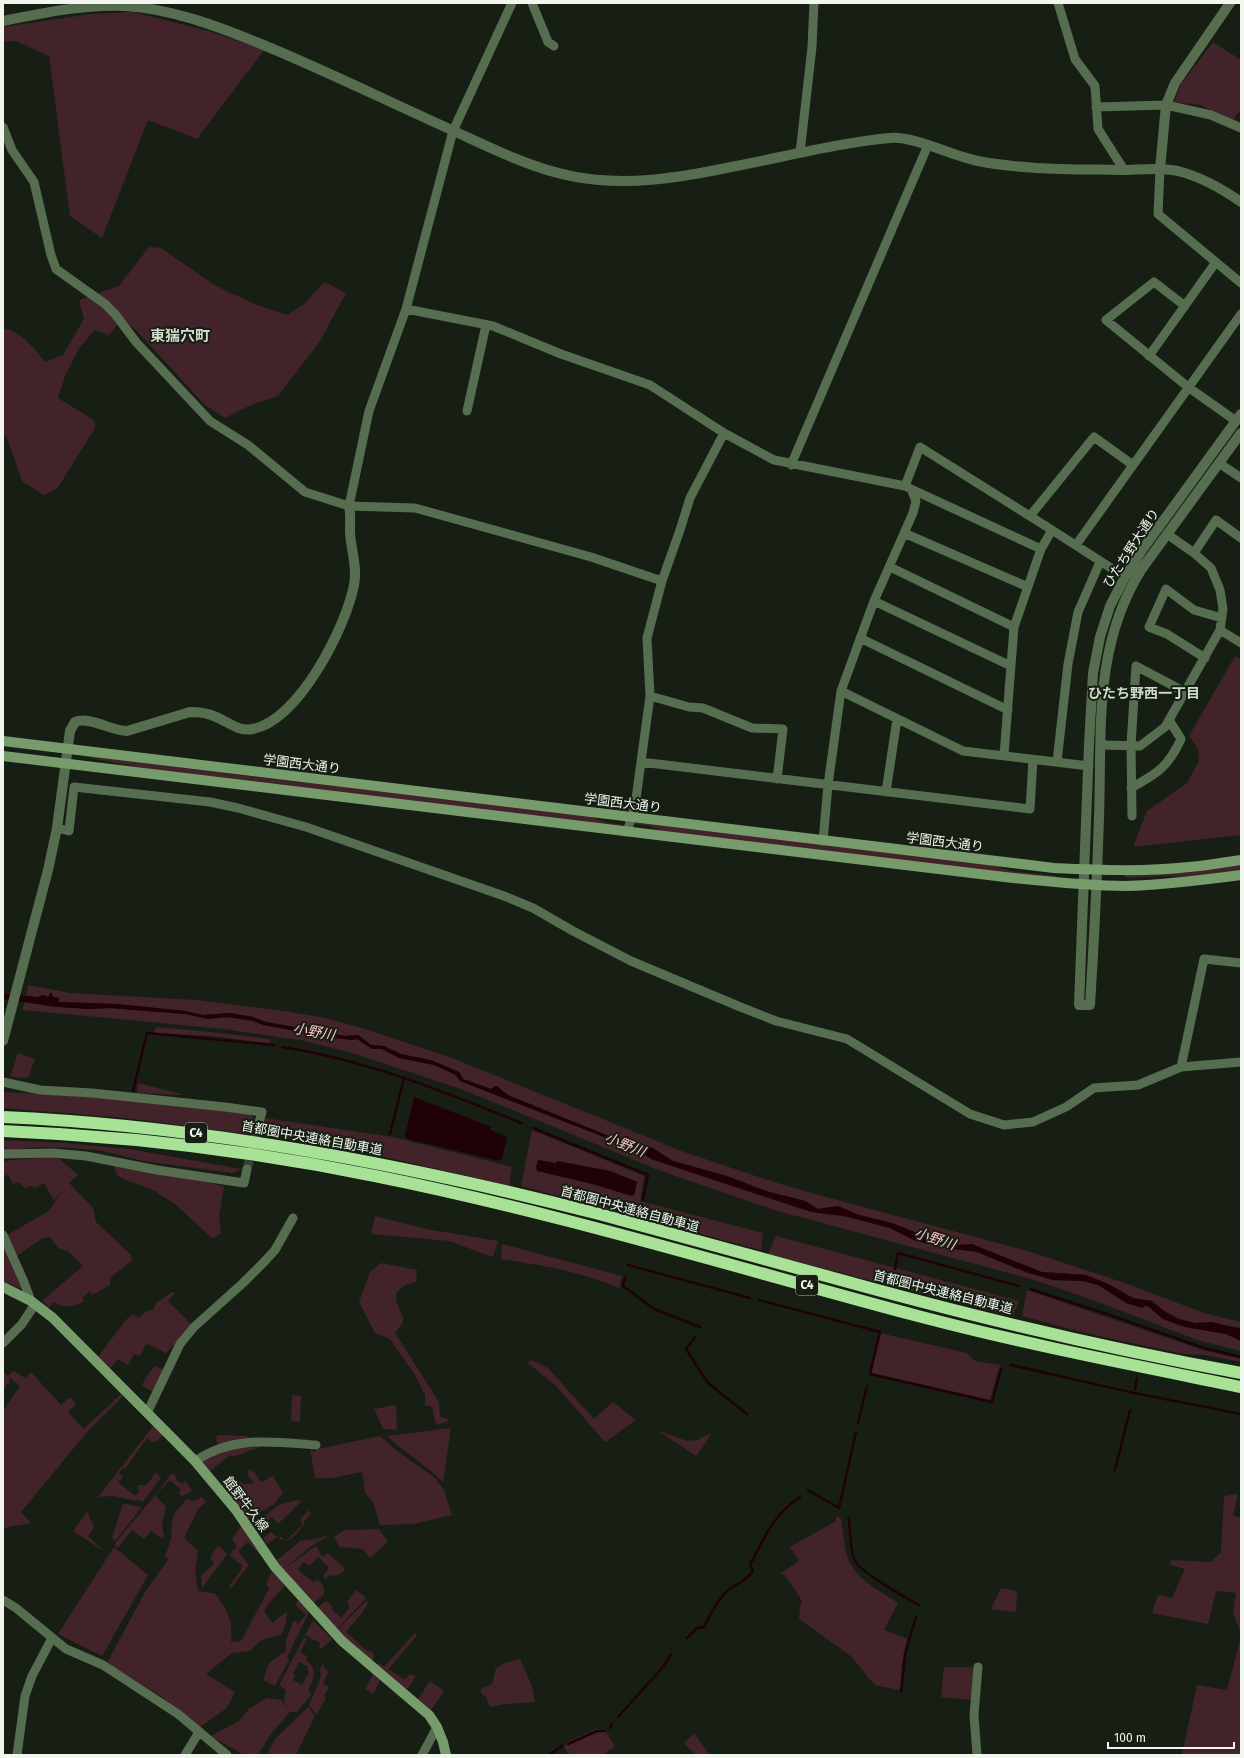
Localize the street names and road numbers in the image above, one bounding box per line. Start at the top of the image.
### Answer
street label: ひたち野大通り [1100,506,1162,590]
street label: 学園西大通り [262,752,342,776]
street label: 学園西大通り [583,791,663,815]
street label: 学園西大通り [905,830,985,854]
street label: 首都圏中央連絡自動車道 [240,1118,384,1158]
road number: C4 [185,1123,207,1143]
street label: 首都圏中央連絡自動車道 [559,1183,701,1235]
street label: 首都圏中央連絡自動車道 [872,1267,1014,1317]
road number: C4 [796,1275,818,1295]
street label: 館野牛久線 [220,1474,272,1534]

